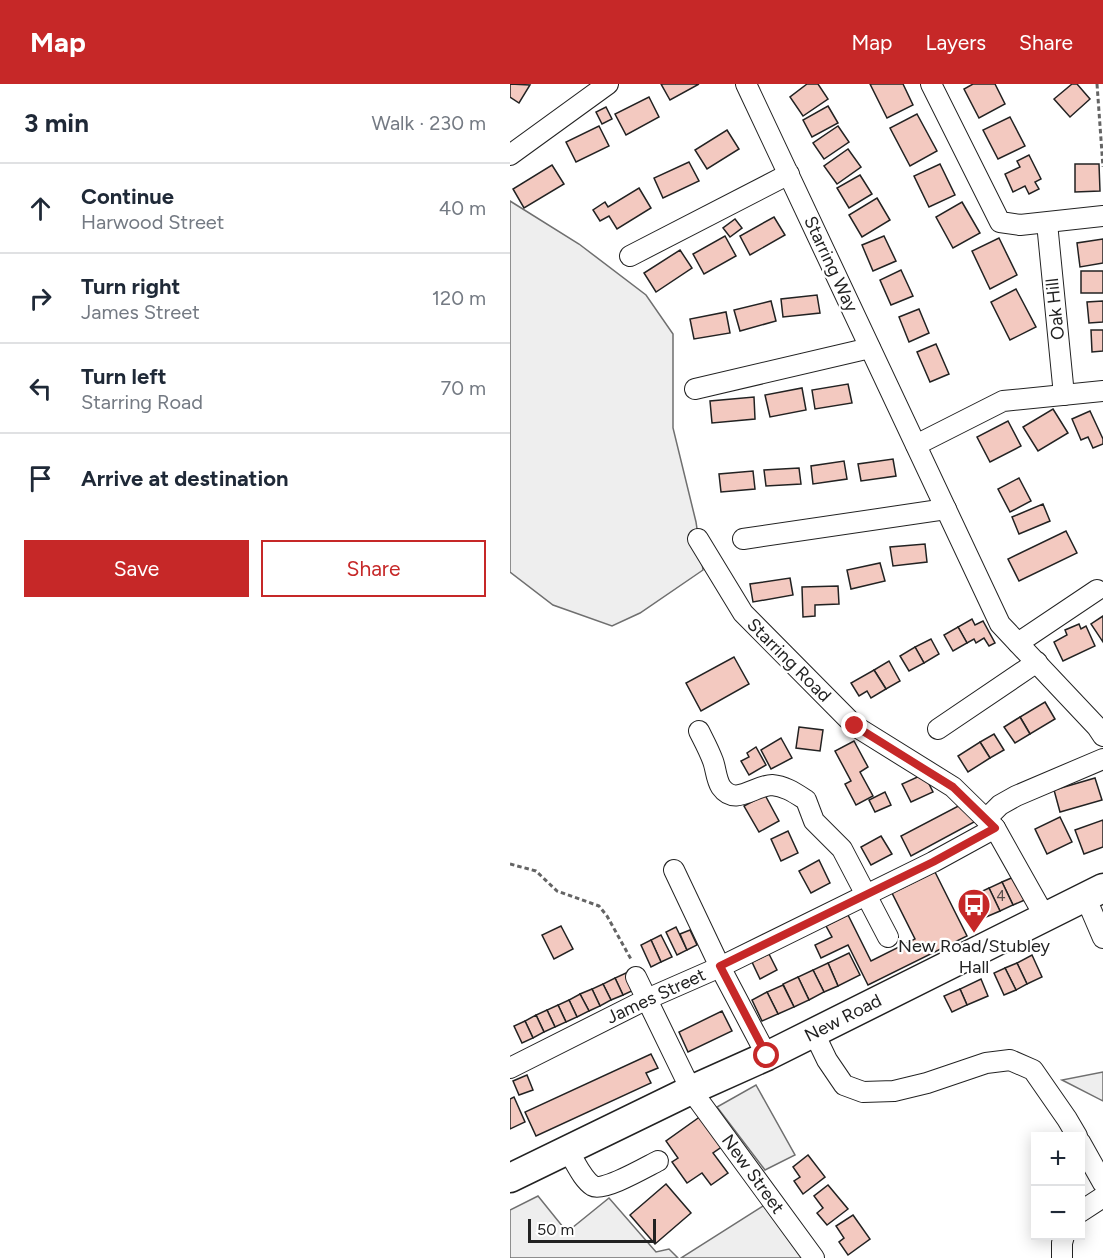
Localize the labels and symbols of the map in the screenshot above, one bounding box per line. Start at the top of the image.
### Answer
street label: Starring Way [799,212,863,316]
street label: Oak Hill [1041,277,1069,341]
street label: Starring Road [742,613,836,707]
route end [841,712,867,738]
bus stop icon: New Road/Stubley Hall [956,887,992,934]
house number: 4 [996,887,1006,905]
place label: New Road/Stubley Hall [898,935,1051,978]
street label: James Street [603,963,709,1029]
street label: New Road [801,989,885,1047]
route start [753,1042,779,1068]
street label: New Street [717,1130,789,1218]
scale bar [528,1216,656,1244]

